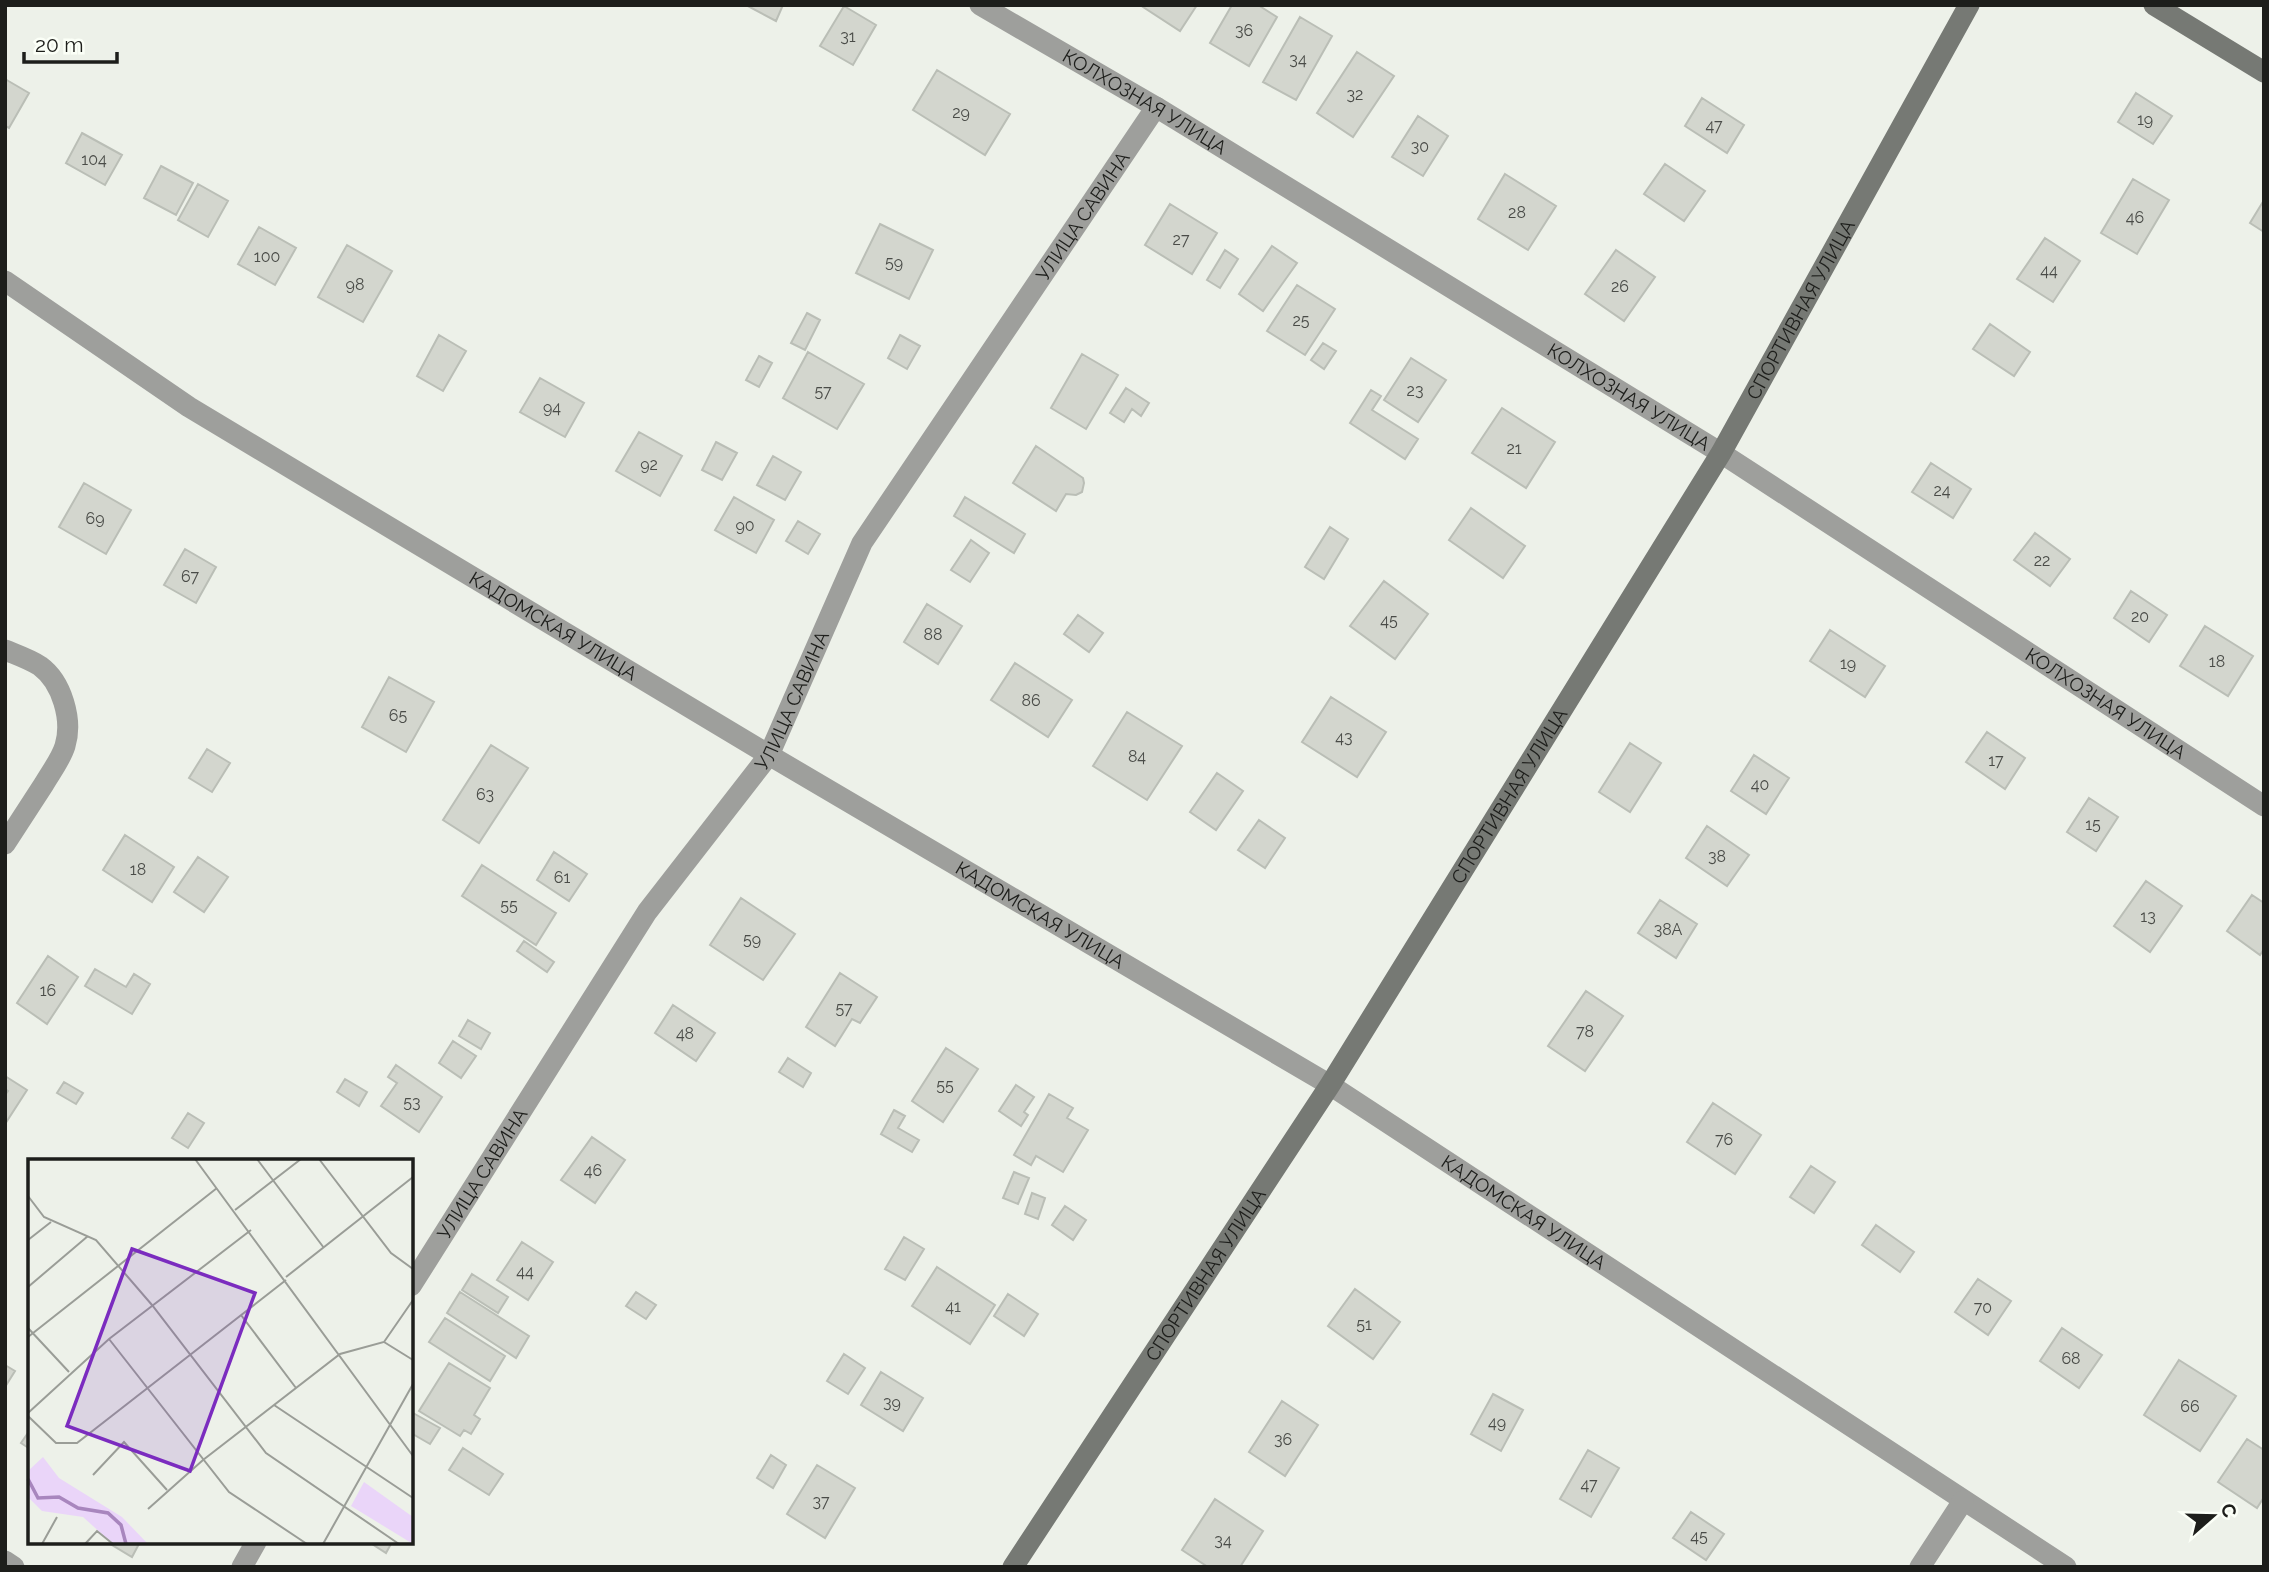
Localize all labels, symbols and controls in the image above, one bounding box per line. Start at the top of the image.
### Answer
scale bar [24,21,117,65]
house number: 36 [1235,21,1253,40]
house number: 31 [840,27,856,46]
text: 20 m [35,32,83,57]
street label: КОЛХОЗНАЯ УЛИЦА [1059,44,1231,159]
house number: 34 [1289,50,1307,69]
house number: 32 [1347,85,1363,104]
house number: 29 [952,103,970,122]
house number: 19 [2137,110,2153,129]
house number: 47 [1705,116,1723,135]
house number: 30 [1411,137,1429,156]
street label: УЛИЦА САВИНА [1031,147,1134,285]
house number: 104 [81,150,107,169]
house number: 28 [1508,203,1526,222]
house number: 46 [2126,208,2144,227]
street label: СПОРТИВНАЯ УЛИЦА [1742,216,1859,403]
house number: 27 [1173,230,1190,249]
house number: 100 [254,247,280,266]
house number: 59 [885,253,903,272]
house number: 44 [2040,261,2058,280]
house number: 98 [346,275,364,294]
house number: 26 [1611,277,1629,296]
house number: 25 [1292,311,1310,330]
street label: КОЛХОЗНАЯ УЛИЦА [1544,338,1714,455]
house number: 23 [1407,381,1423,400]
house number: 57 [814,382,832,401]
house number: 94 [543,398,561,417]
house number: 21 [1506,439,1522,458]
house number: 92 [640,455,658,474]
house number: 24 [1933,481,1951,500]
house number: 69 [85,509,105,528]
house number: 90 [735,516,755,535]
house number: 22 [2034,551,2050,570]
house number: 67 [181,567,200,586]
street label: КАДОМСКАЯ УЛИЦА [466,567,641,685]
house number: 20 [2131,607,2149,626]
house number: 45 [1380,611,1398,630]
house number: 88 [924,625,942,644]
street label: УЛИЦА САВИНА [750,627,833,775]
street label: КОЛХОЗНАЯ УЛИЦА [2022,643,2190,763]
house number: 18 [2209,652,2225,671]
house number: 19 [1840,654,1856,673]
house number: 86 [1021,691,1041,710]
street label: СПОРТИВНАЯ УЛИЦА [1446,704,1572,887]
house number: 65 [389,706,407,725]
house number: 43 [1335,728,1353,747]
house number: 84 [1128,747,1146,766]
house number: 17 [1988,751,2004,770]
house number: 40 [1751,775,1769,794]
house number: 63 [476,785,494,804]
house number: 15 [2085,815,2101,834]
house number: 38 [1708,847,1726,866]
street label: КАДОМСКАЯ УЛИЦА [952,856,1129,973]
house number: 18 [130,860,146,879]
house number: 61 [554,868,570,887]
house number: 55 [500,896,518,915]
house number: 13 [2140,907,2156,926]
house number: 38А [1654,920,1683,939]
house number: 59 [743,930,761,949]
house number: 16 [40,981,56,1000]
house number: 57 [835,999,853,1018]
house number: 78 [1576,1022,1594,1041]
house number: 48 [676,1024,694,1043]
house number: 55 [936,1076,954,1095]
house number: 53 [403,1093,421,1112]
street label: УЛИЦА САВИНА [432,1104,532,1243]
house number: 76 [1715,1130,1733,1149]
street label: КАДОМСКАЯ УЛИЦА [1438,1150,1610,1274]
inset map [28,1159,413,1544]
house number: 46 [584,1161,602,1180]
street label: СПОРТИВНАЯ УЛИЦА [1141,1184,1270,1365]
house number: 44 [516,1262,534,1281]
house number: 41 [945,1297,961,1316]
house number: 70 [1974,1298,1992,1317]
house number: 51 [1356,1315,1372,1334]
house number: 68 [2061,1349,2081,1368]
house number: 39 [883,1393,901,1412]
house number: 66 [2180,1397,2200,1416]
house number: 49 [1488,1413,1506,1432]
house number: 36 [1274,1430,1292,1449]
house number: 47 [1580,1475,1598,1494]
north arrow [2178,1481,2248,1551]
house number: 37 [812,1492,830,1511]
text: С [2216,1500,2242,1520]
house number: 45 [1690,1527,1708,1546]
house number: 34 [1214,1531,1232,1550]

